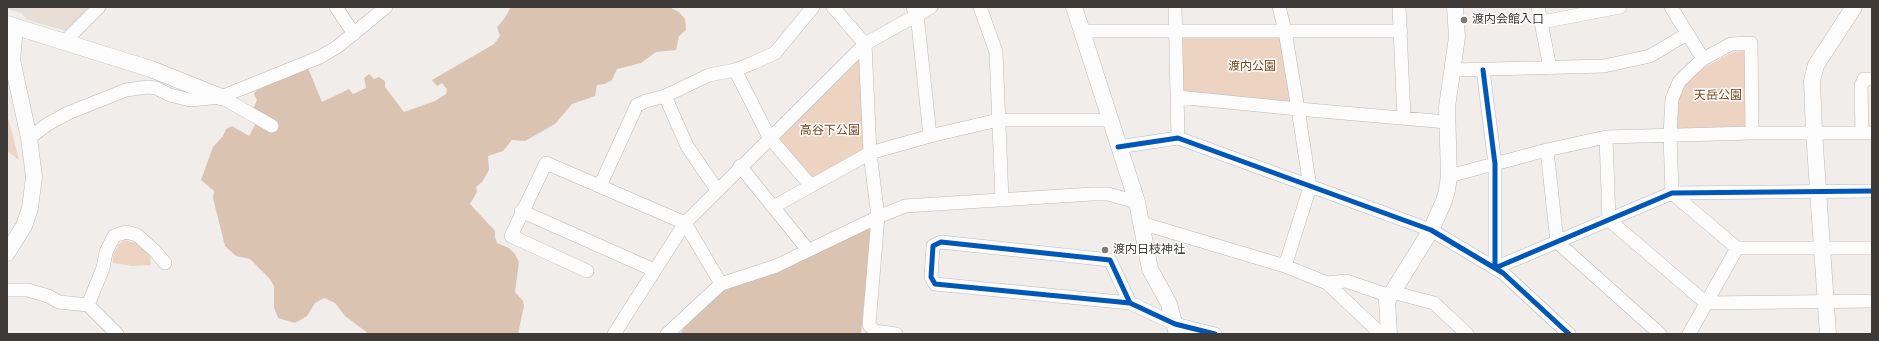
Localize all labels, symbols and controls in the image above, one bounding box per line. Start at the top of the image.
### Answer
place label: 渡内会館入口 [1472,13,1544,27]
marker: 渡内会館入口 [1459,15,1469,25]
park label: 渡内公園 [1228,60,1276,74]
park label: 天岳公園 [1694,89,1742,103]
park label: 高谷下公園 [800,124,860,138]
place label: 渡内日枝神社 [1113,243,1185,257]
marker: 渡内日枝神社 [1100,245,1110,255]

